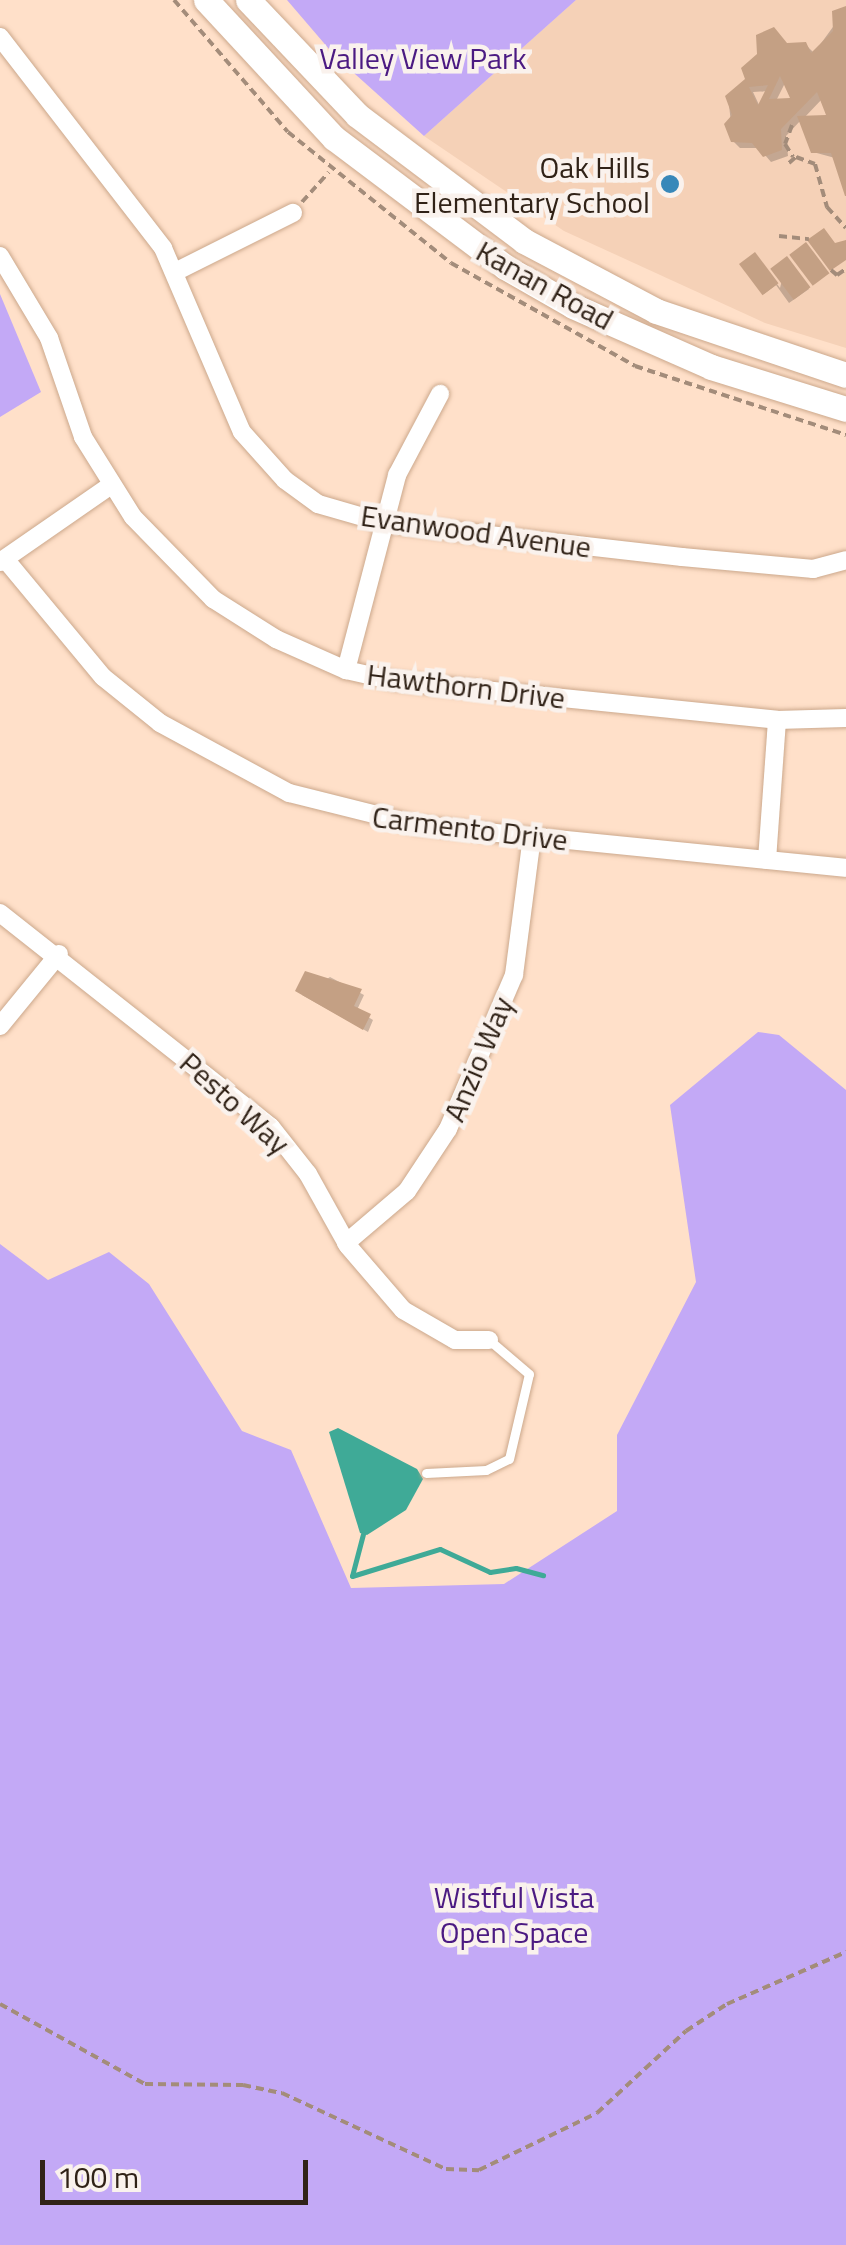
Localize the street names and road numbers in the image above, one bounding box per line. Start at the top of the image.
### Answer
street label: Kanan Road [470,233,620,337]
street label: Evanwood Avenue [359,497,593,565]
street label: Hawthorn Drive [365,656,567,716]
street label: Carmento Drive [370,798,570,858]
street label: Anzio Way [436,991,520,1127]
street label: Pesto Way [173,1044,297,1162]

